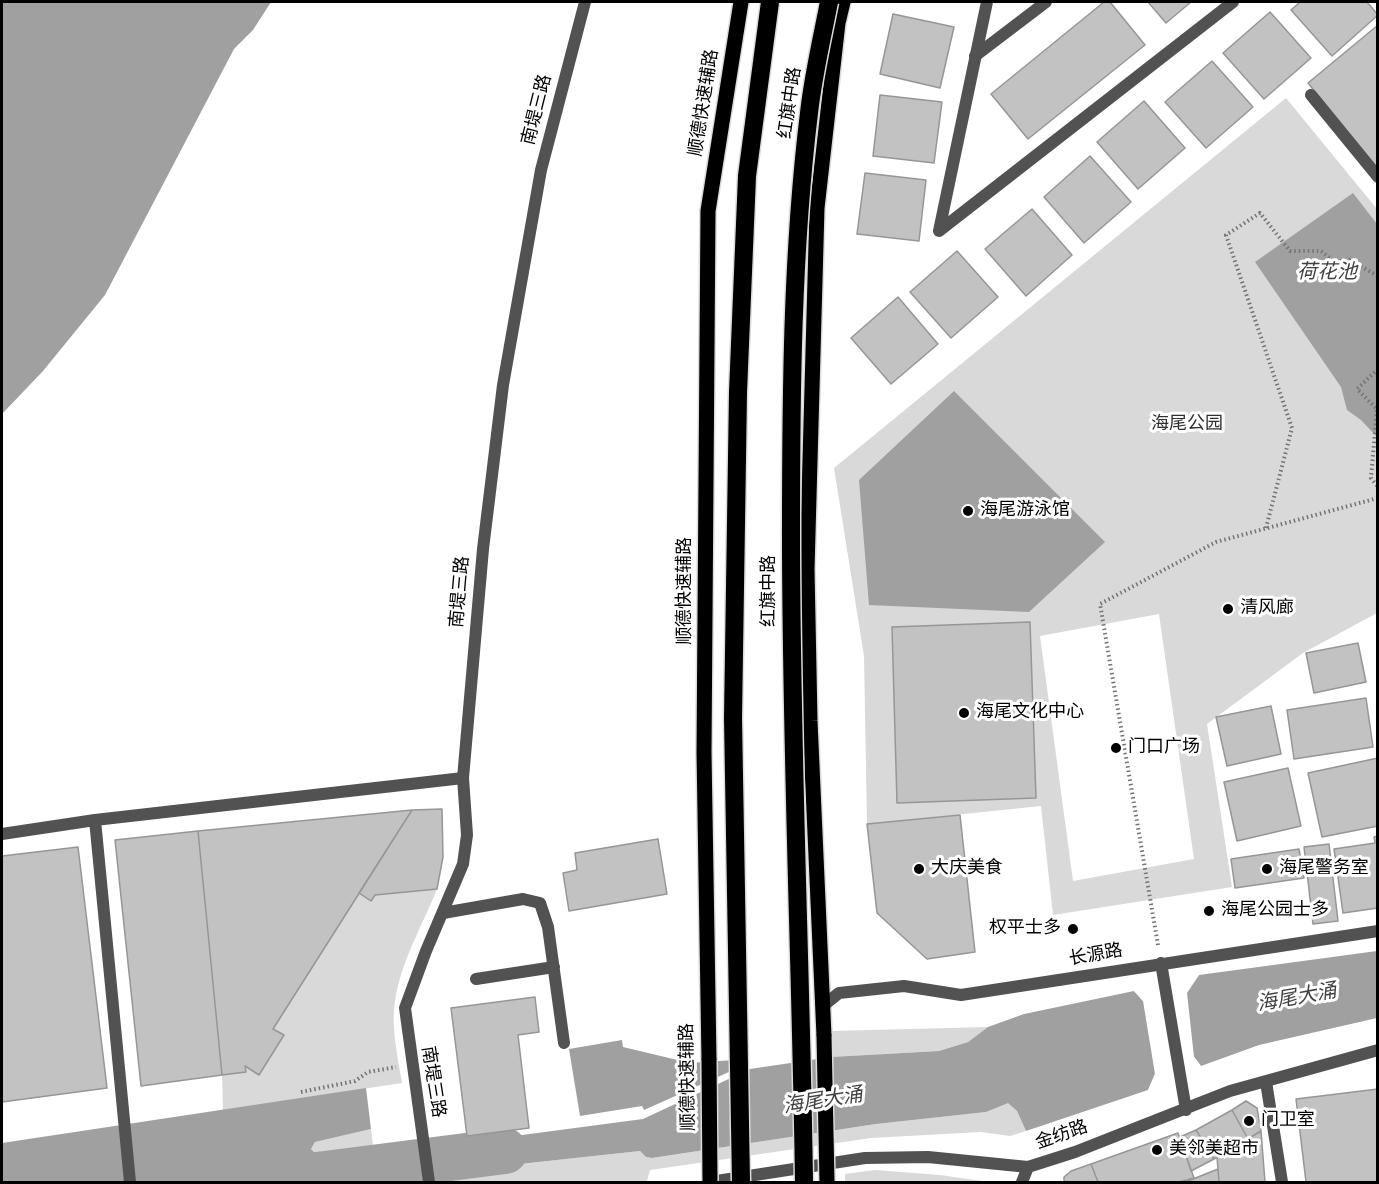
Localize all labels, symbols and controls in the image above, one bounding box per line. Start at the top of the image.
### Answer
street label: 顺德快速辅路 [686,48,724,158]
street label: 红旗中路 [775,66,807,140]
street label: 南堤三路 [519,72,557,148]
water label: 荷花池 [1297,262,1357,286]
park label: 海尾公园 [1151,414,1223,436]
place label: 海尾游泳馆 [980,500,1070,522]
marker: 海尾游泳馆 [961,504,975,518]
street label: 顺德快速辅路 [675,537,697,645]
street label: 南堤三路 [447,555,475,629]
street label: 红旗中路 [759,555,781,627]
place label: 清风廊 [1240,598,1294,620]
marker: 清风廊 [1221,602,1235,616]
place label: 海尾文化中心 [976,702,1084,724]
marker: 海尾文化中心 [957,706,971,720]
place label: 门口广场 [1128,737,1200,759]
marker: 门口广场 [1109,741,1123,755]
place label: 大庆美食 [931,858,1003,880]
place label: 海尾警务室 [1279,858,1369,880]
marker: 大庆美食 [912,862,926,876]
marker: 海尾警务室 [1260,862,1274,876]
place label: 海尾公园士多 [1221,900,1329,922]
marker: 海尾公园士多 [1202,904,1216,918]
place label: 权平士多 [989,918,1061,940]
marker: 权平士多 [1066,922,1080,936]
street label: 长源路 [1068,941,1124,971]
water label: 海尾大涌 [1256,980,1338,1018]
street label: 顺德快速辅路 [677,1023,701,1131]
street label: 南堤三路 [416,1045,448,1119]
water label: 海尾大涌 [782,1084,864,1120]
place label: 门卫室 [1261,1110,1315,1132]
marker: 门卫室 [1242,1114,1256,1128]
street label: 金纺路 [1033,1117,1091,1155]
place label: 美邻美超市 [1169,1139,1259,1161]
marker: 美邻美超市 [1150,1143,1164,1157]

